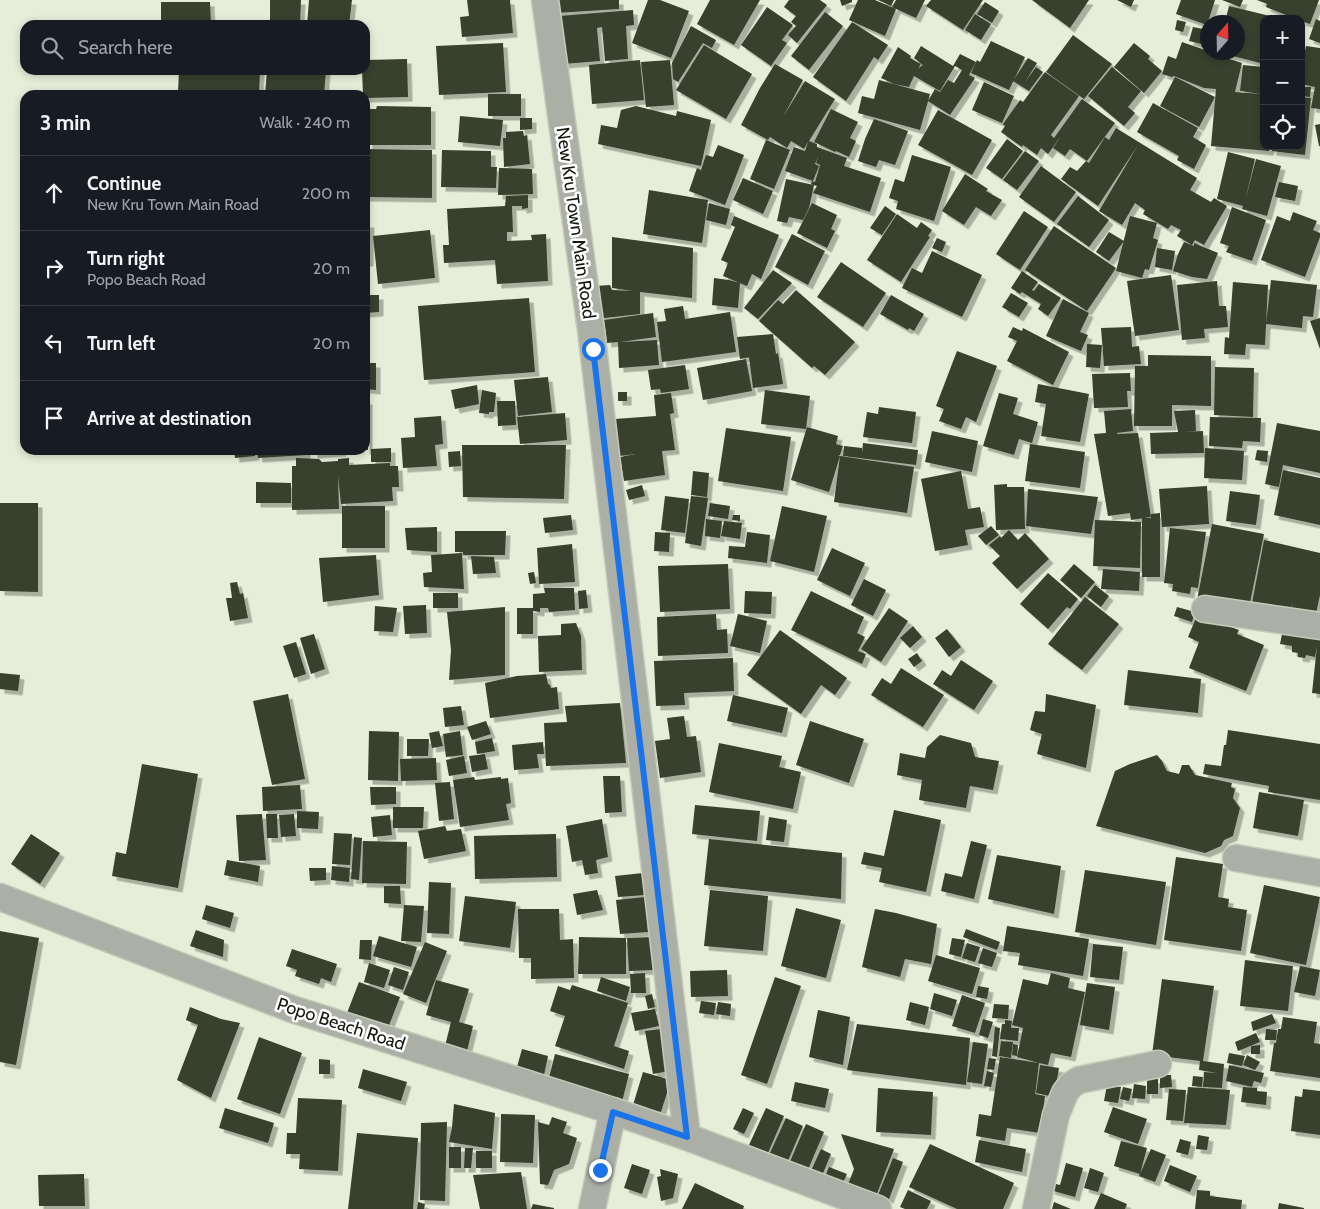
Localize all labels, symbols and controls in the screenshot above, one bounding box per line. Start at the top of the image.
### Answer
north arrow [1200,15,1245,60]
map controls [1260,15,1305,150]
button: + [1260,15,1305,60]
search box [20,20,370,75]
icon: search [38,34,66,62]
text: Search here [78,36,172,59]
button: − [1260,60,1305,105]
button: locate [1260,105,1305,150]
text: 3 min [40,110,91,135]
text: Walk · 240 m [259,113,350,132]
street label: New Kru Town Main Road [552,126,600,320]
text: Continue [87,172,161,195]
icon: ahead [40,179,68,207]
text: 200 m [302,184,350,203]
text: New Kru Town Main Road [87,195,259,214]
text: Turn right [87,247,165,270]
icon: right [40,254,68,282]
text: 20 m [313,259,350,278]
text: Popo Beach Road [87,270,206,289]
icon: left [40,329,68,357]
text: Turn left [87,332,155,355]
text: 20 m [313,334,350,353]
route start [582,338,605,361]
icon: arrive [40,404,68,432]
text: Arrive at destination [87,407,251,430]
street label: Popo Beach Road [274,993,408,1055]
route end [589,1159,612,1182]

